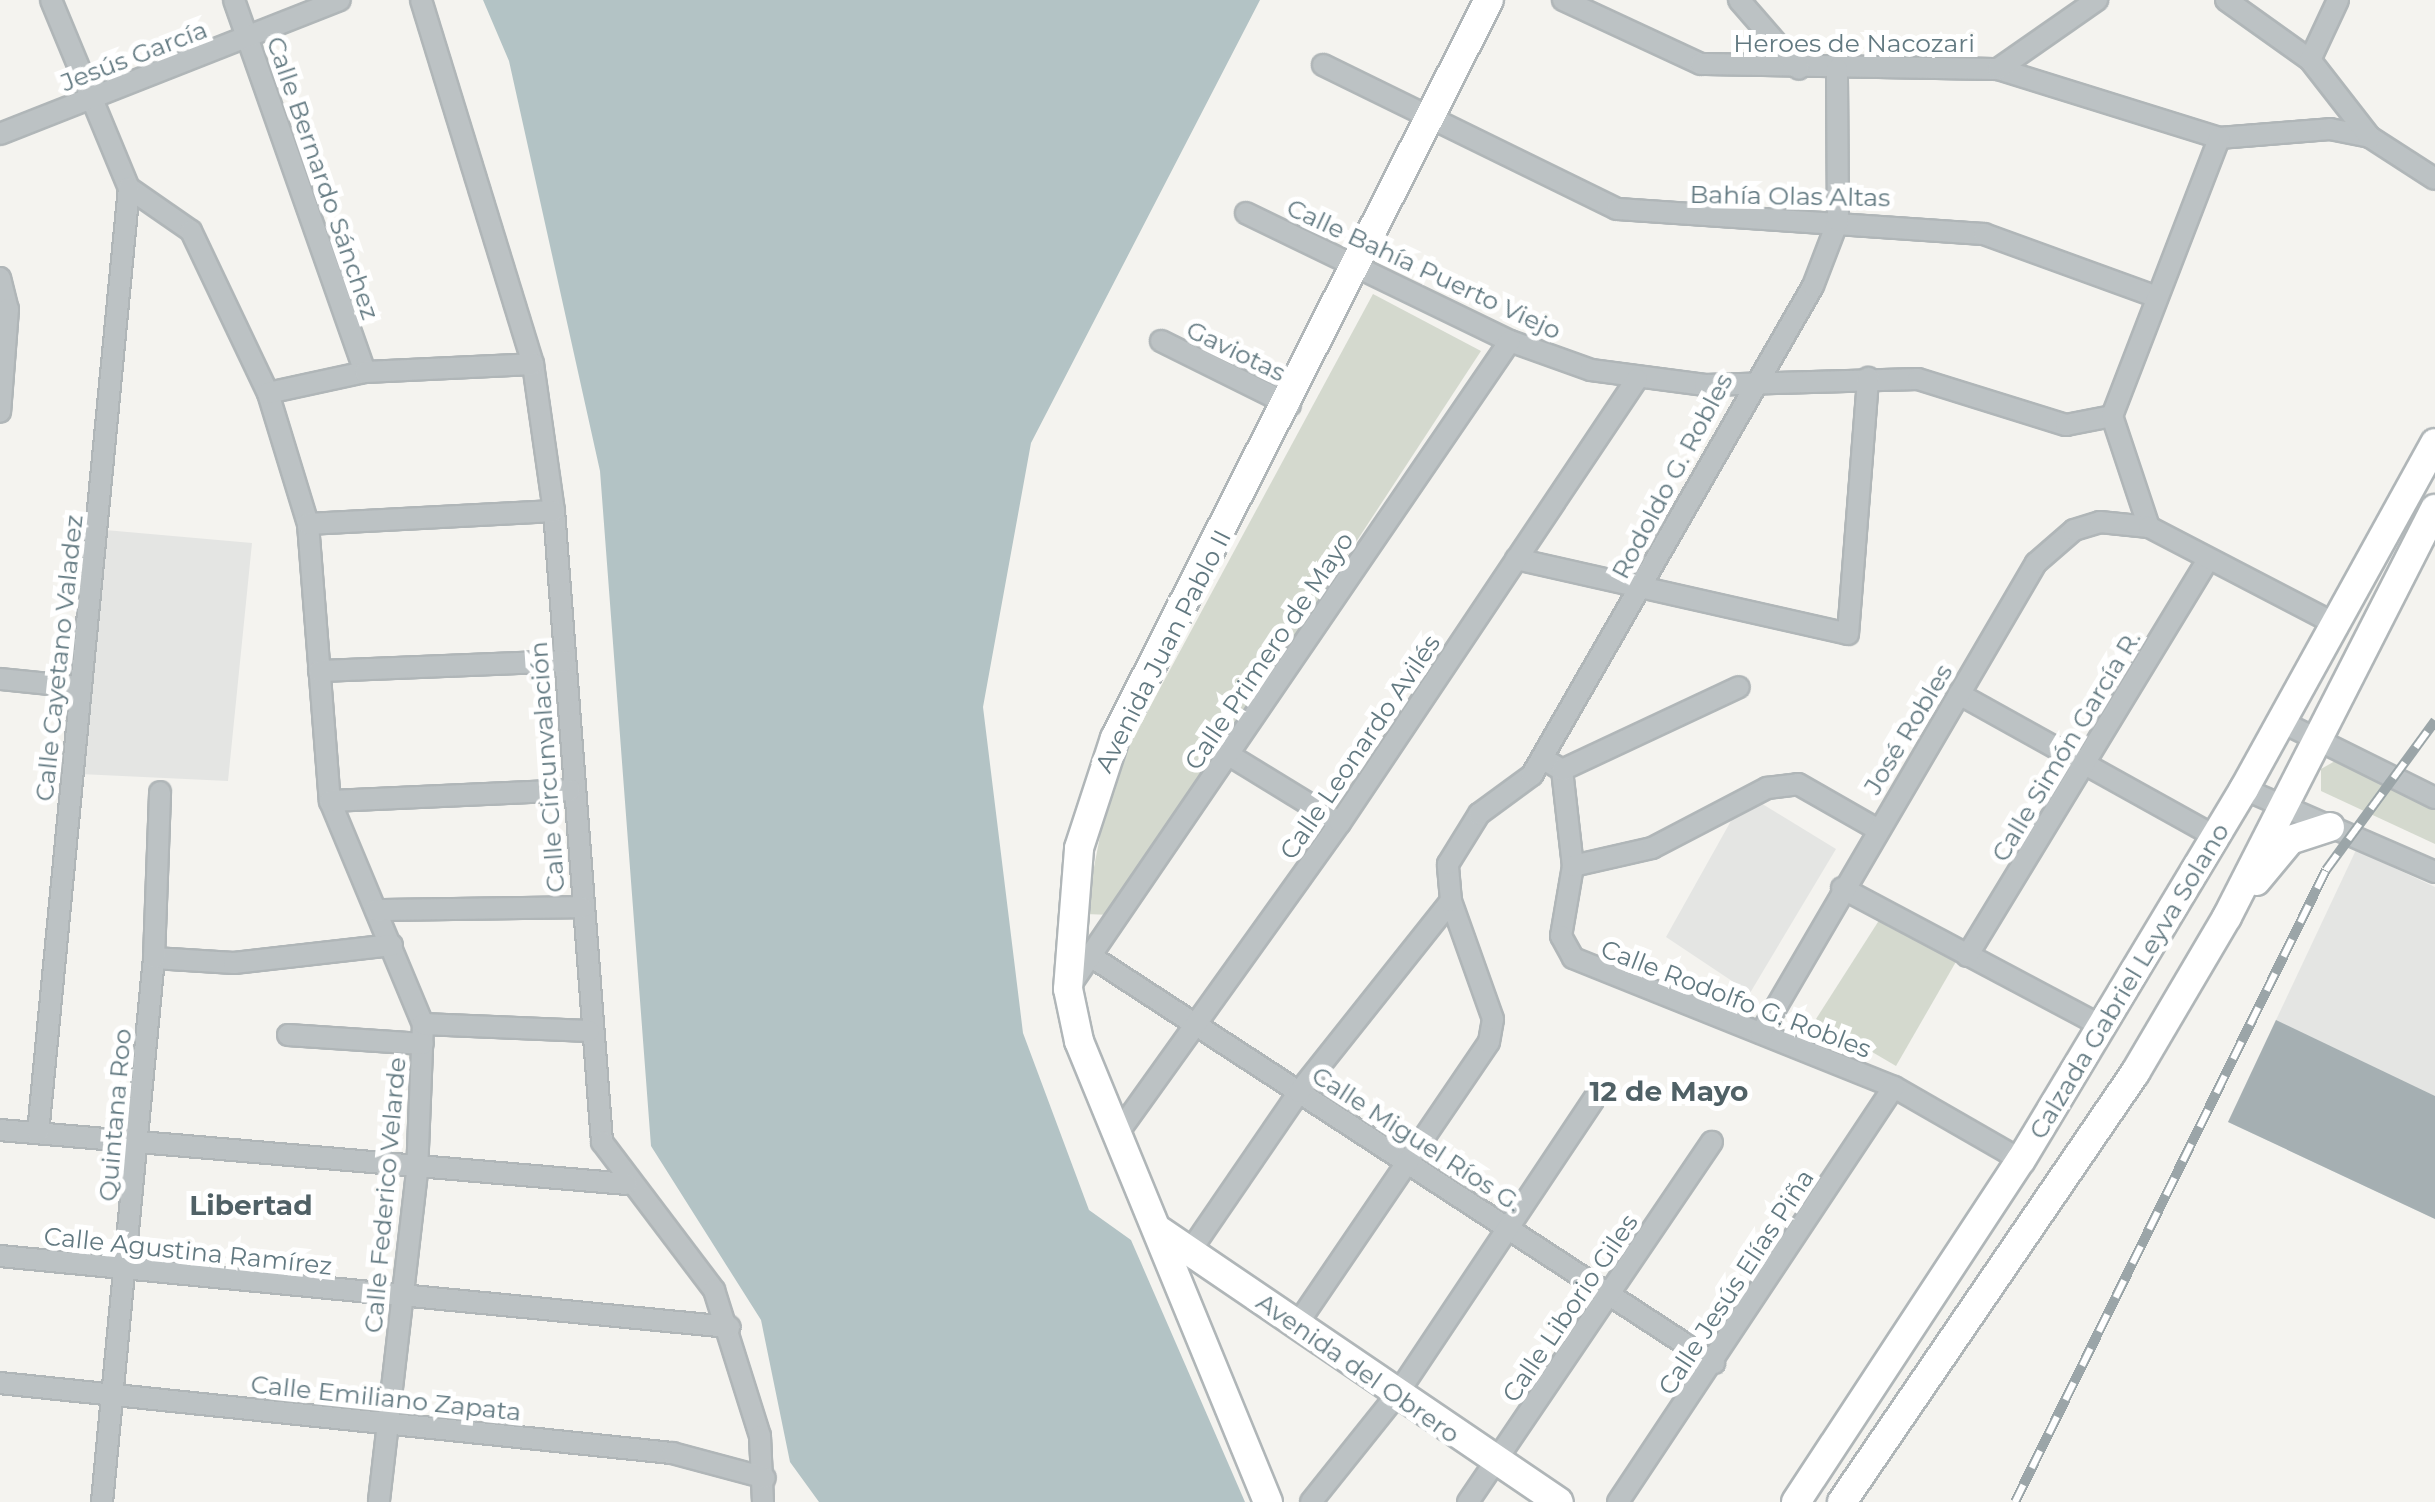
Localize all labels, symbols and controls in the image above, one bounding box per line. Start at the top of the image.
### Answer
street label: Jesús García [56,14,212,98]
street label: Heroes de Nacozari [1733,28,1975,58]
street label: Calle Bernardo Sánchez [260,33,386,323]
street label: Bahía Olas Altas [1689,179,1891,213]
street label: Calle Bahía Puerto Viejo [1282,192,1566,346]
street label: Gaviotas [1182,314,1290,388]
street label: Rodoldo G. Robles [1605,368,1739,584]
street label: Calle Cayetano Valadez [29,513,89,803]
street label: Avenida Juan Pablo II [1089,525,1237,777]
street label: Calle Primero de Mayo [1178,526,1360,776]
street label: Calle Simón García R. [1985,625,2147,867]
street label: Calle Leonardo Avilés [1274,629,1446,865]
street label: Calle Circunvalación [523,640,571,894]
street label: José Robles [1857,658,1959,800]
street label: Calzada Gabriel Leyva Solano [2023,818,2235,1144]
street label: Calle Rodolfo G. Robles [1597,934,1875,1064]
street label: Quintana Roo [92,1027,138,1203]
street label: Calle Federico Velarde [358,1056,412,1334]
street label: Calle Miguel Ríos G. [1306,1060,1528,1218]
district label: 12 de Mayo [1590,1074,1748,1108]
street label: Calle Jesús Elías Piña [1652,1164,1820,1400]
district label: Libertad [189,1188,313,1222]
street label: Calle Liborio Giles [1496,1208,1644,1408]
street label: Calle Agustina Ramírez [42,1221,334,1281]
street label: Avenida del Obrero [1251,1287,1465,1449]
street label: Calle Emiliano Zapata [249,1369,523,1427]

